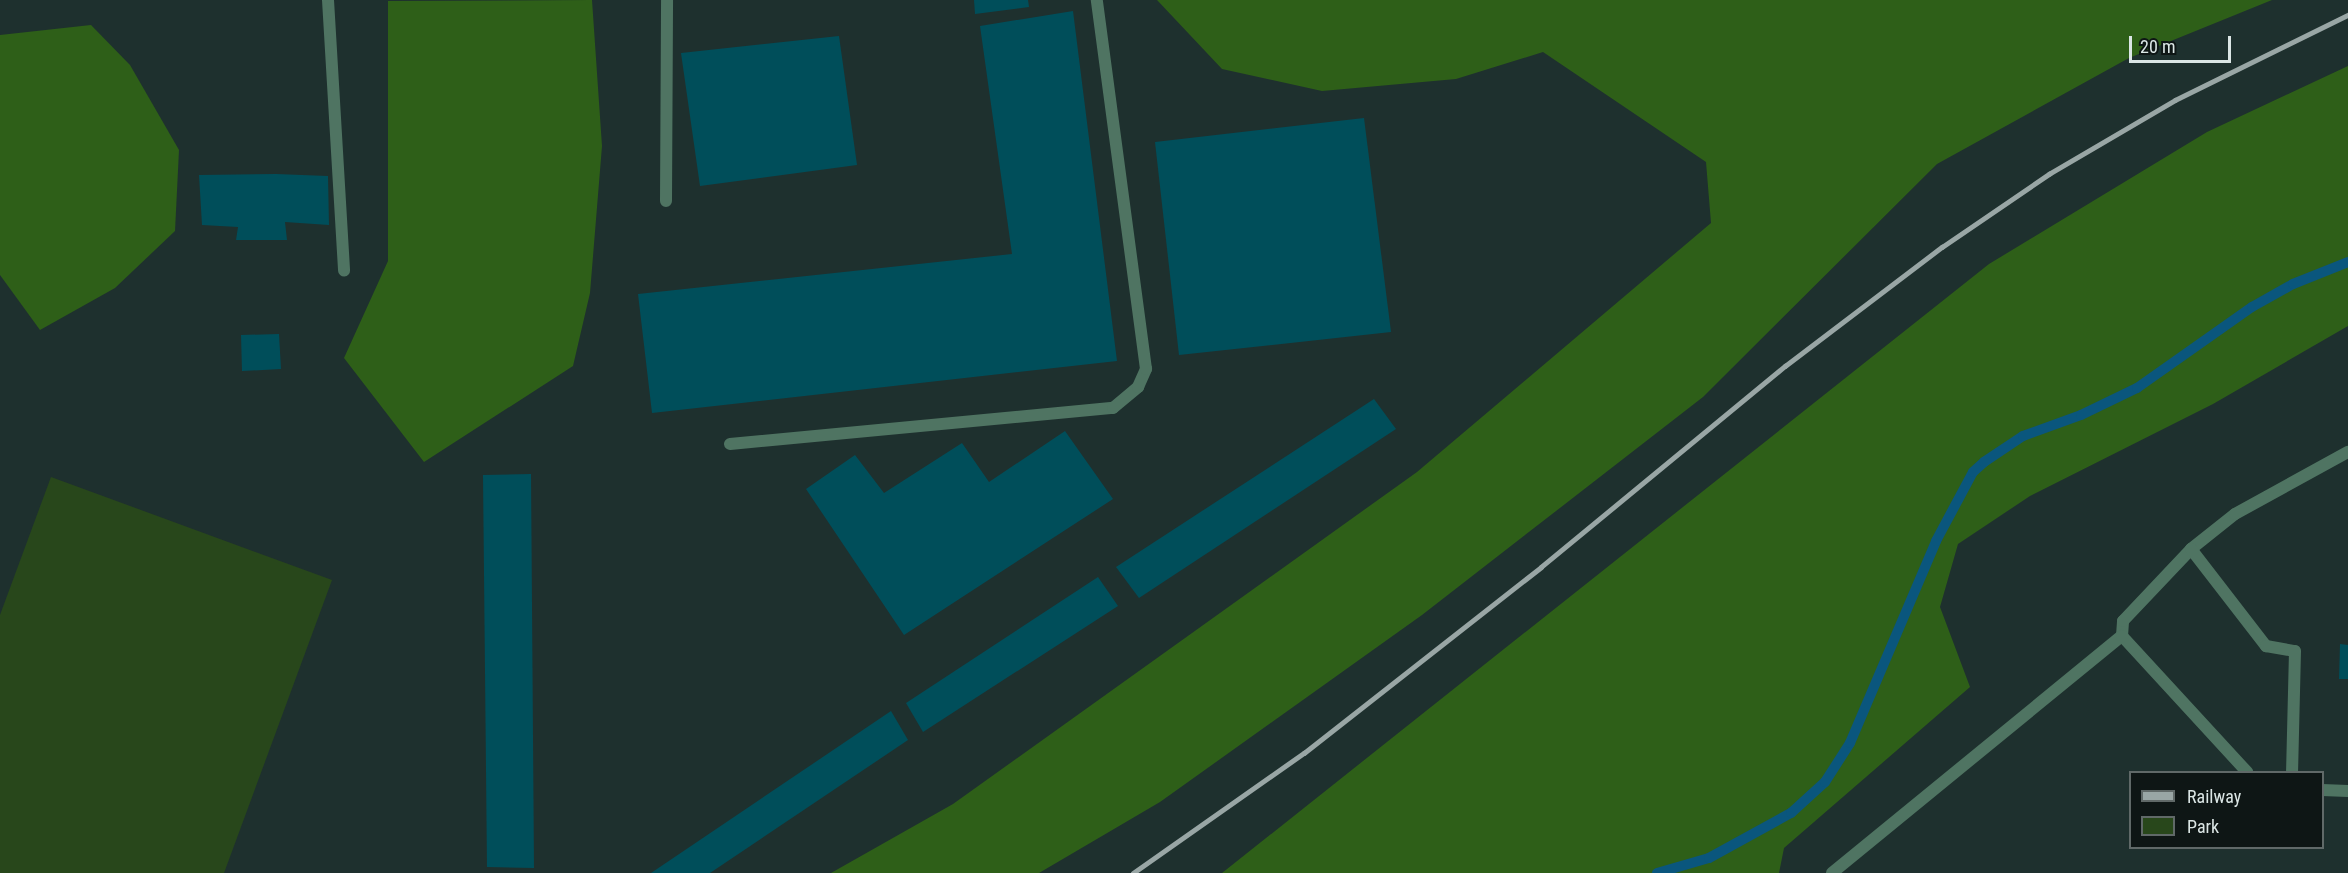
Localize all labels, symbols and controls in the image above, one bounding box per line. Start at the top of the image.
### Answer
scale bar [2132,24,2234,62]
text: 20 m [2140,36,2175,57]
legend [2129,771,2324,849]
text: Railway [2187,786,2241,807]
text: Park [2187,816,2219,837]

